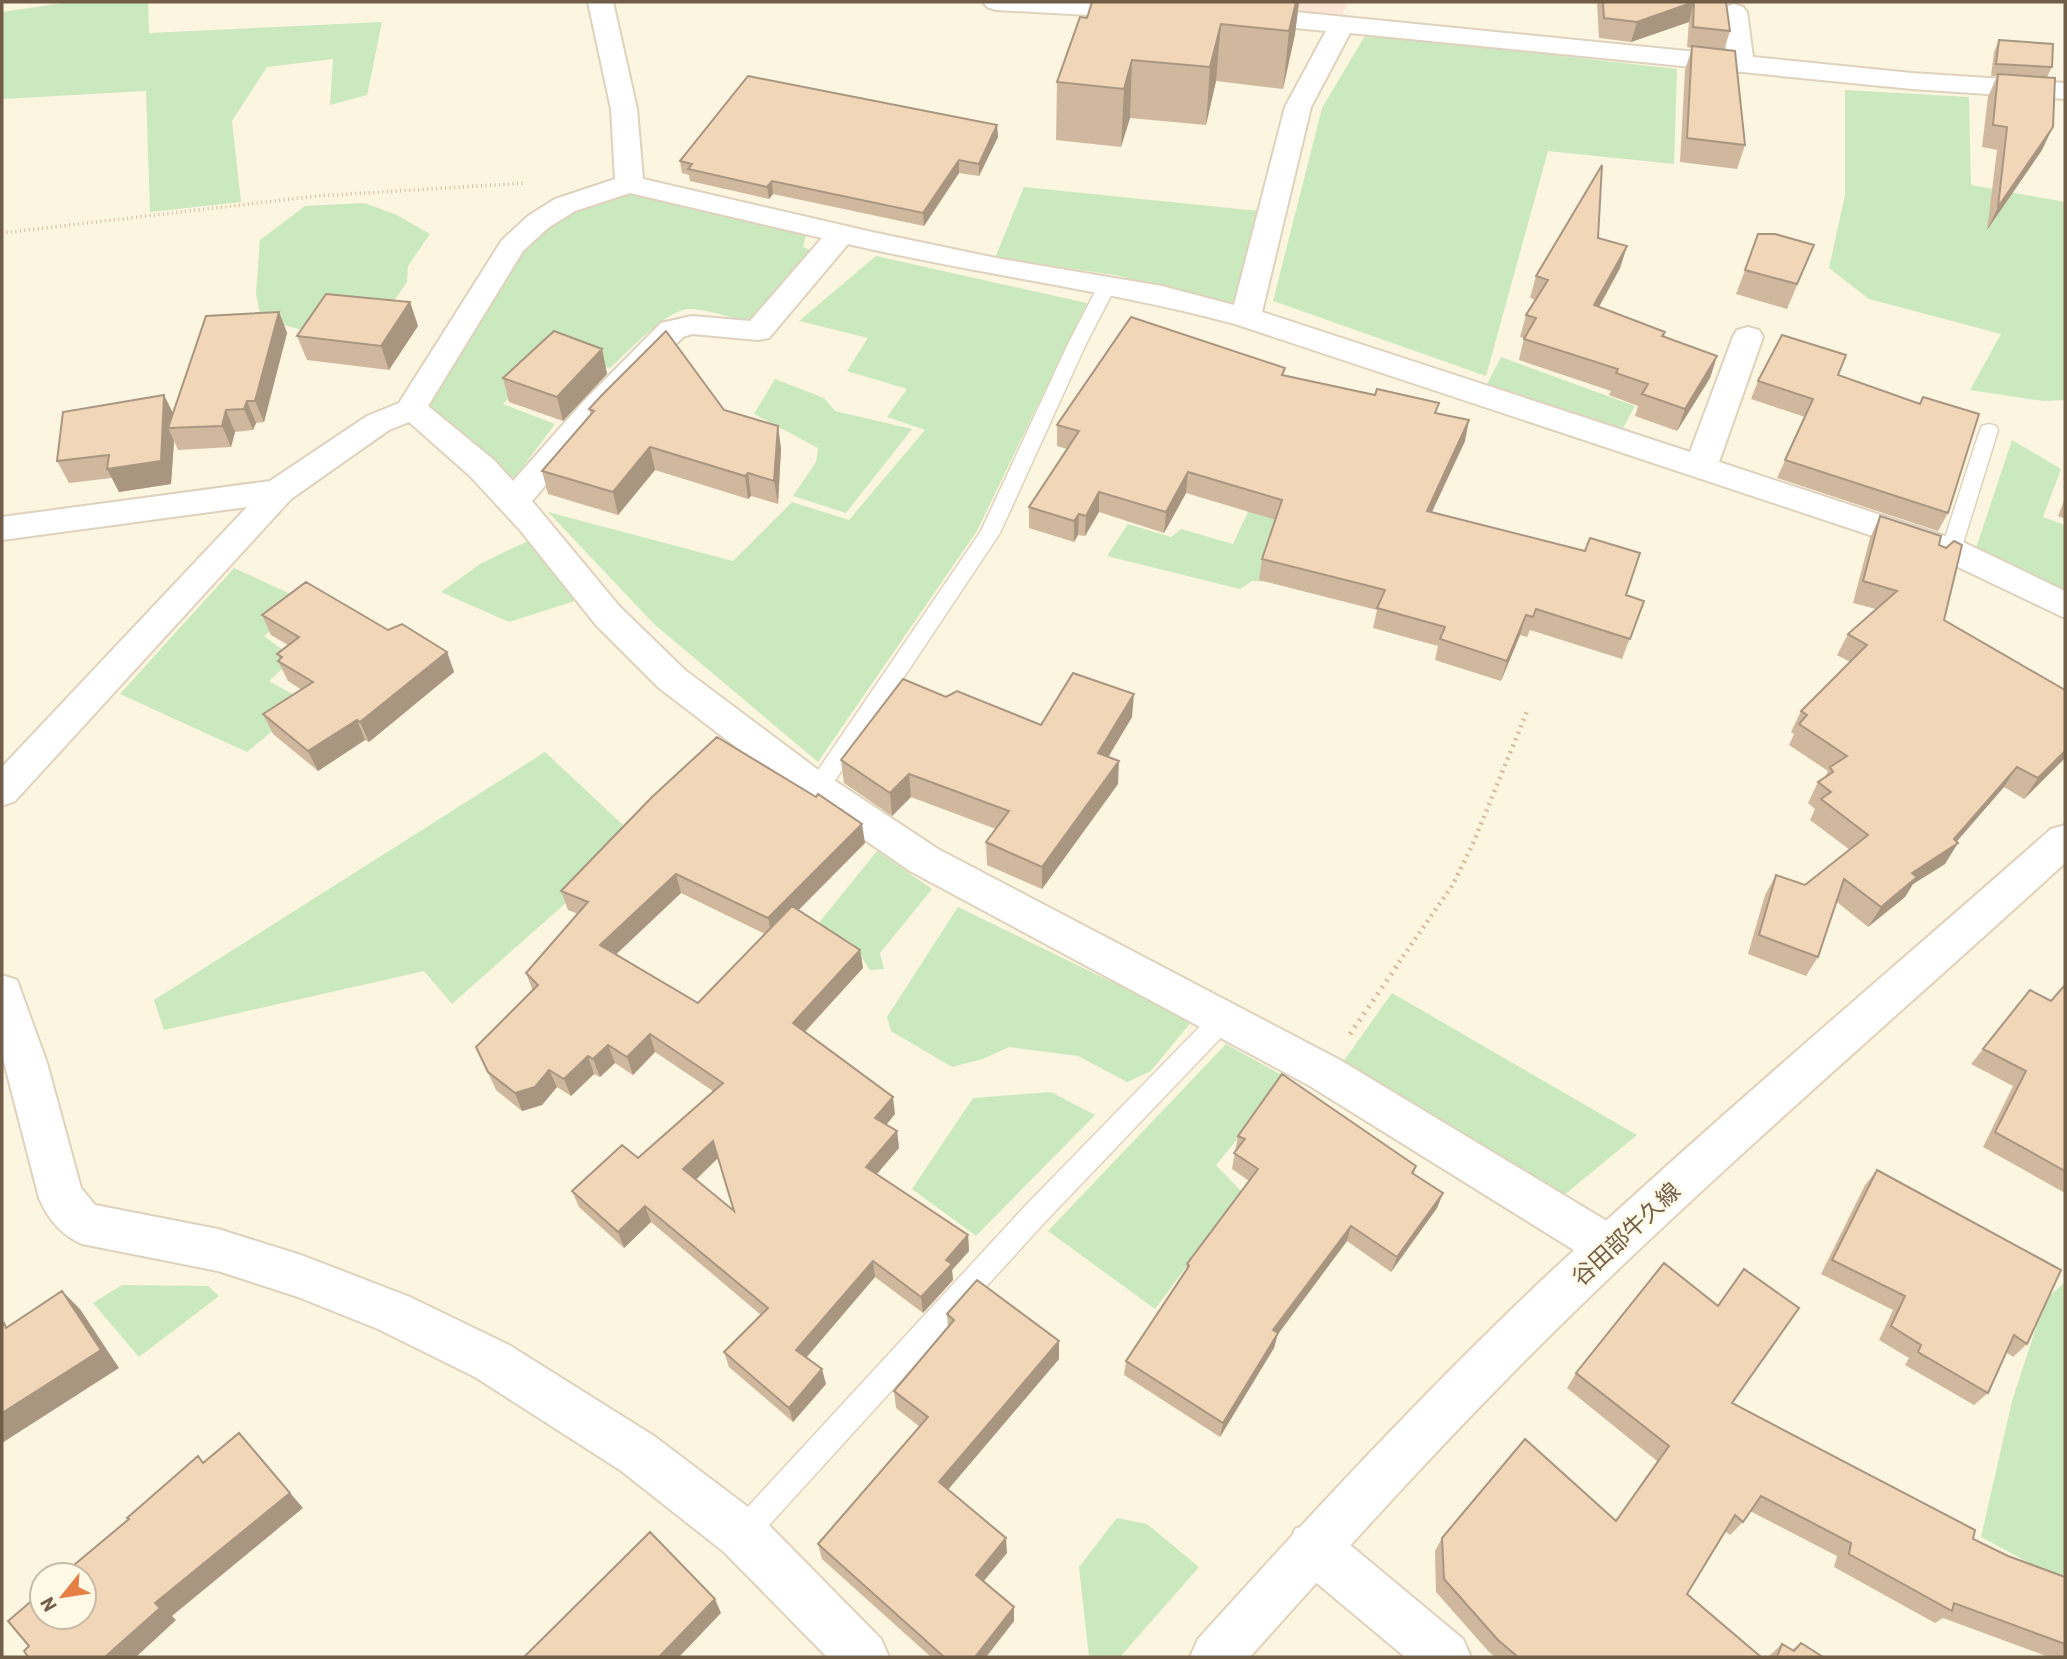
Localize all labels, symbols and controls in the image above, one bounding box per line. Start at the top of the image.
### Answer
street label: 谷田部牛久線 [1565,1176,1685,1291]
north arrow [28,1561,98,1631]
text: N [35,1594,61,1616]

